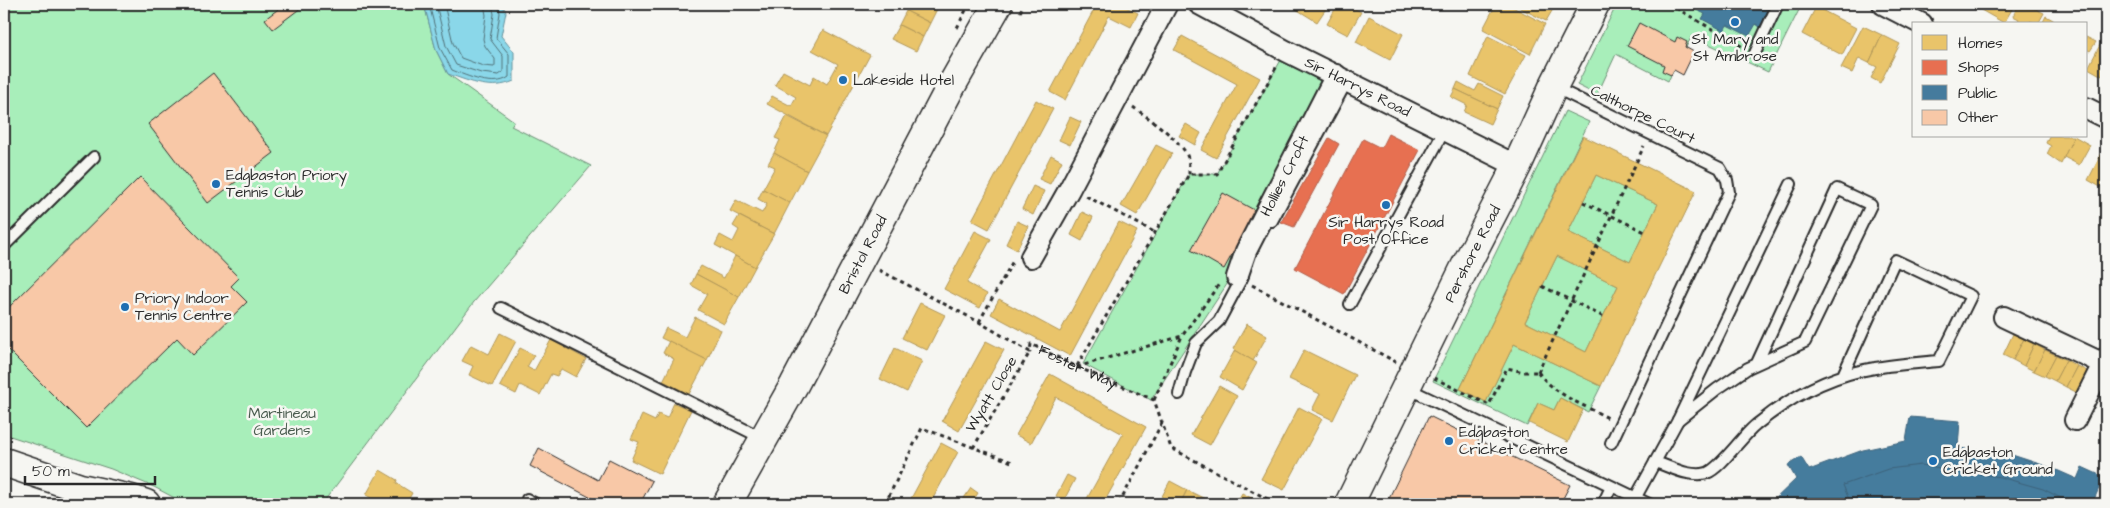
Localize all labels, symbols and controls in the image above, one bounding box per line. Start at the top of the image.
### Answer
marker: St Mary and St Ambrose [1729,16,1741,28]
legend [1912,22,2088,138]
place label: St Mary and St Ambrose [1691,29,1779,67]
text: Homes [1958,33,2003,54]
street label: Sir Harrys Road [1301,52,1414,122]
text: Shops [1958,57,2000,78]
place label: Lakeside Hotel [853,70,954,91]
marker: Lakeside Hotel [837,74,849,86]
street label: Calthorpe Court [1587,80,1699,149]
text: Public [1958,83,1998,104]
text: Other [1958,107,1998,128]
street label: Hollies Croft [1255,132,1314,220]
place label: Edgbaston Priory Tennis Club [226,165,347,203]
marker: Edgbaston Priory Tennis Club [210,178,222,190]
marker: Sir Harrys Road Post Office [1380,199,1392,211]
street label: Pershore Road [1439,201,1506,306]
street label: Bristol Road [834,211,892,298]
place label: Sir Harrys Road Post Office [1328,212,1444,250]
place label: Priory Indoor Tennis Centre [135,288,232,326]
marker: Priory Indoor Tennis Centre [119,301,131,313]
street label: Foster Way [1035,339,1121,395]
street label: Wyatt Close [960,352,1023,437]
park label: Martineau Gardens [248,403,316,441]
place label: Edgbaston Cricket Centre [1459,422,1568,460]
marker: Edgbaston Cricket Centre [1443,435,1455,447]
place label: Edgbaston Cricket Ground [1943,442,2053,480]
scale bar [25,453,155,485]
marker: Edgbaston Cricket Ground [1927,455,1939,467]
text: 50 m [32,461,70,482]

